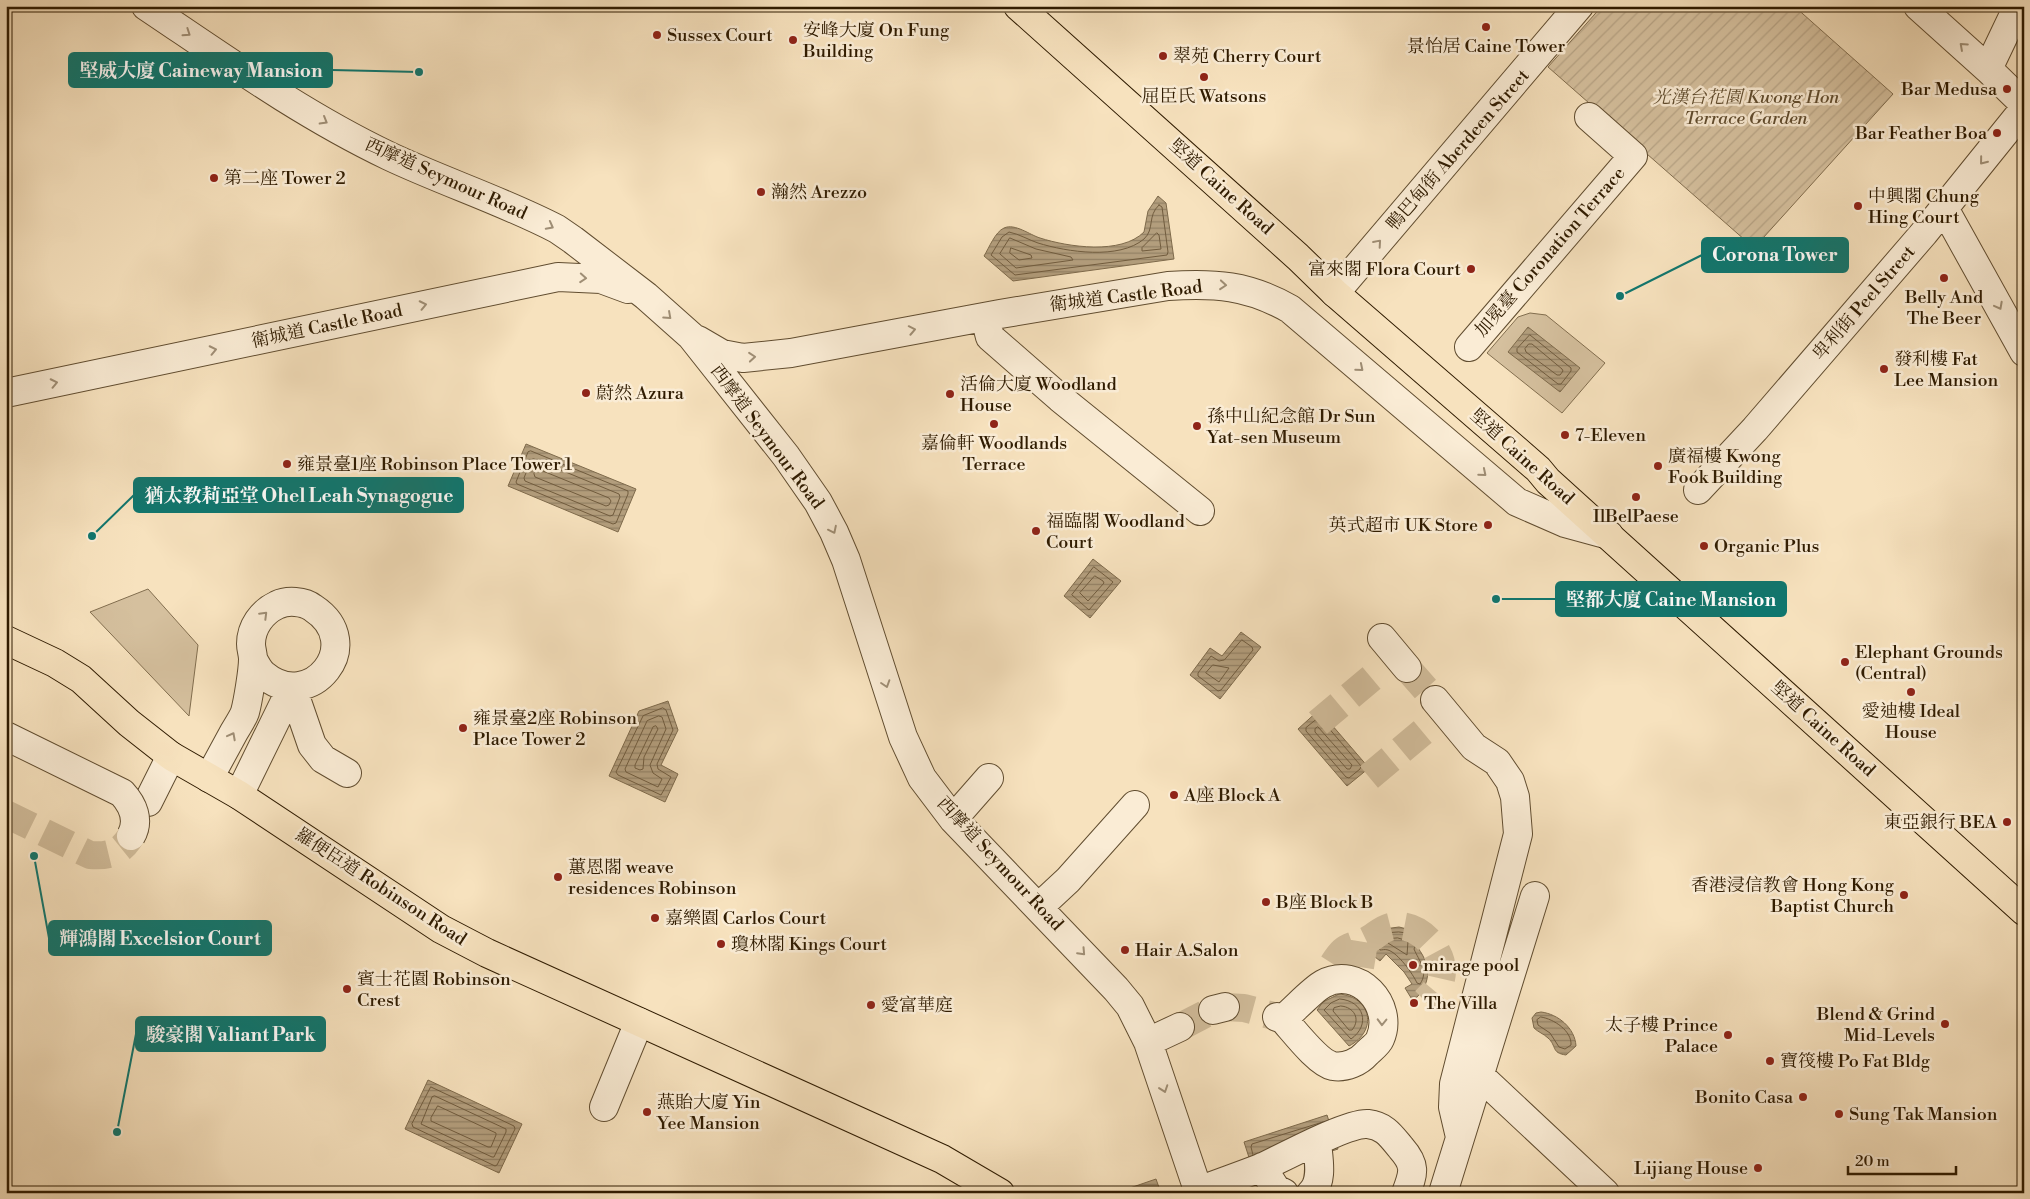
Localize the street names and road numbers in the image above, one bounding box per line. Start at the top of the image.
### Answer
street label: 鴨巴甸街 Aberdeen Street [1382,64,1535,235]
street label: 西摩道 Seymour Road [361,133,531,225]
street label: 堅道 Caine Road [1164,134,1278,240]
street label: 加冕臺 Coronation Terrace [1470,162,1630,342]
street label: 卑利街 Peel Street [1808,240,1921,365]
street label: 衛城道 Castle Road [1048,275,1204,317]
street label: 衛城道 Castle Road [249,299,405,353]
street label: 西摩道 Seymour Road [705,360,829,514]
street label: 堅道 Caine Road [1465,404,1579,510]
street label: 堅道 Caine Road [1766,676,1880,782]
street label: 西摩道 Seymour Road [932,792,1069,936]
street label: 羅便臣道 Robinson Road [291,823,471,951]

